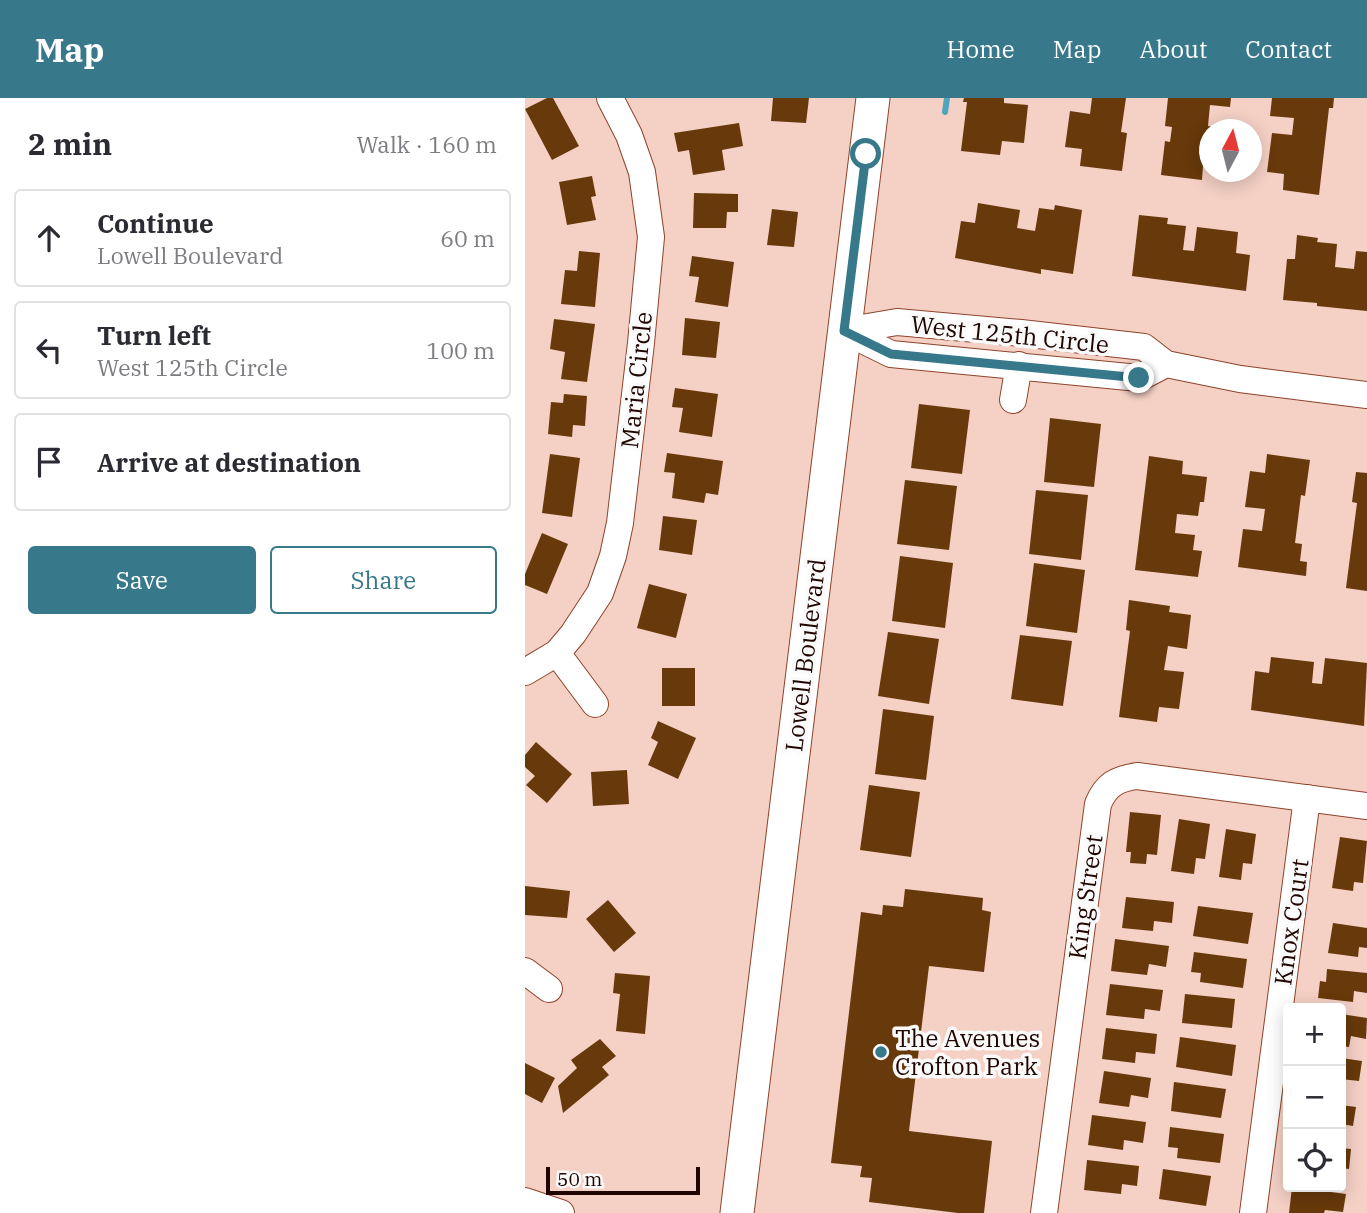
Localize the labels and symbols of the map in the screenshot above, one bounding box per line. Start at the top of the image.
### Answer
north arrow [1199,119,1262,182]
route start [850,138,881,169]
street label: West 125th Circle [909,308,1111,360]
street label: Maria Circle [613,310,659,450]
route end [1123,362,1154,393]
street label: Lowell Boulevard [777,557,833,753]
street label: King Street [1060,832,1110,962]
street label: Knox Court [1266,857,1316,987]
place label: The Avenues Crofton Park [895,1022,1040,1082]
marker: The Avenues Crofton Park [873,1044,889,1060]
scale bar [546,1164,700,1196]

